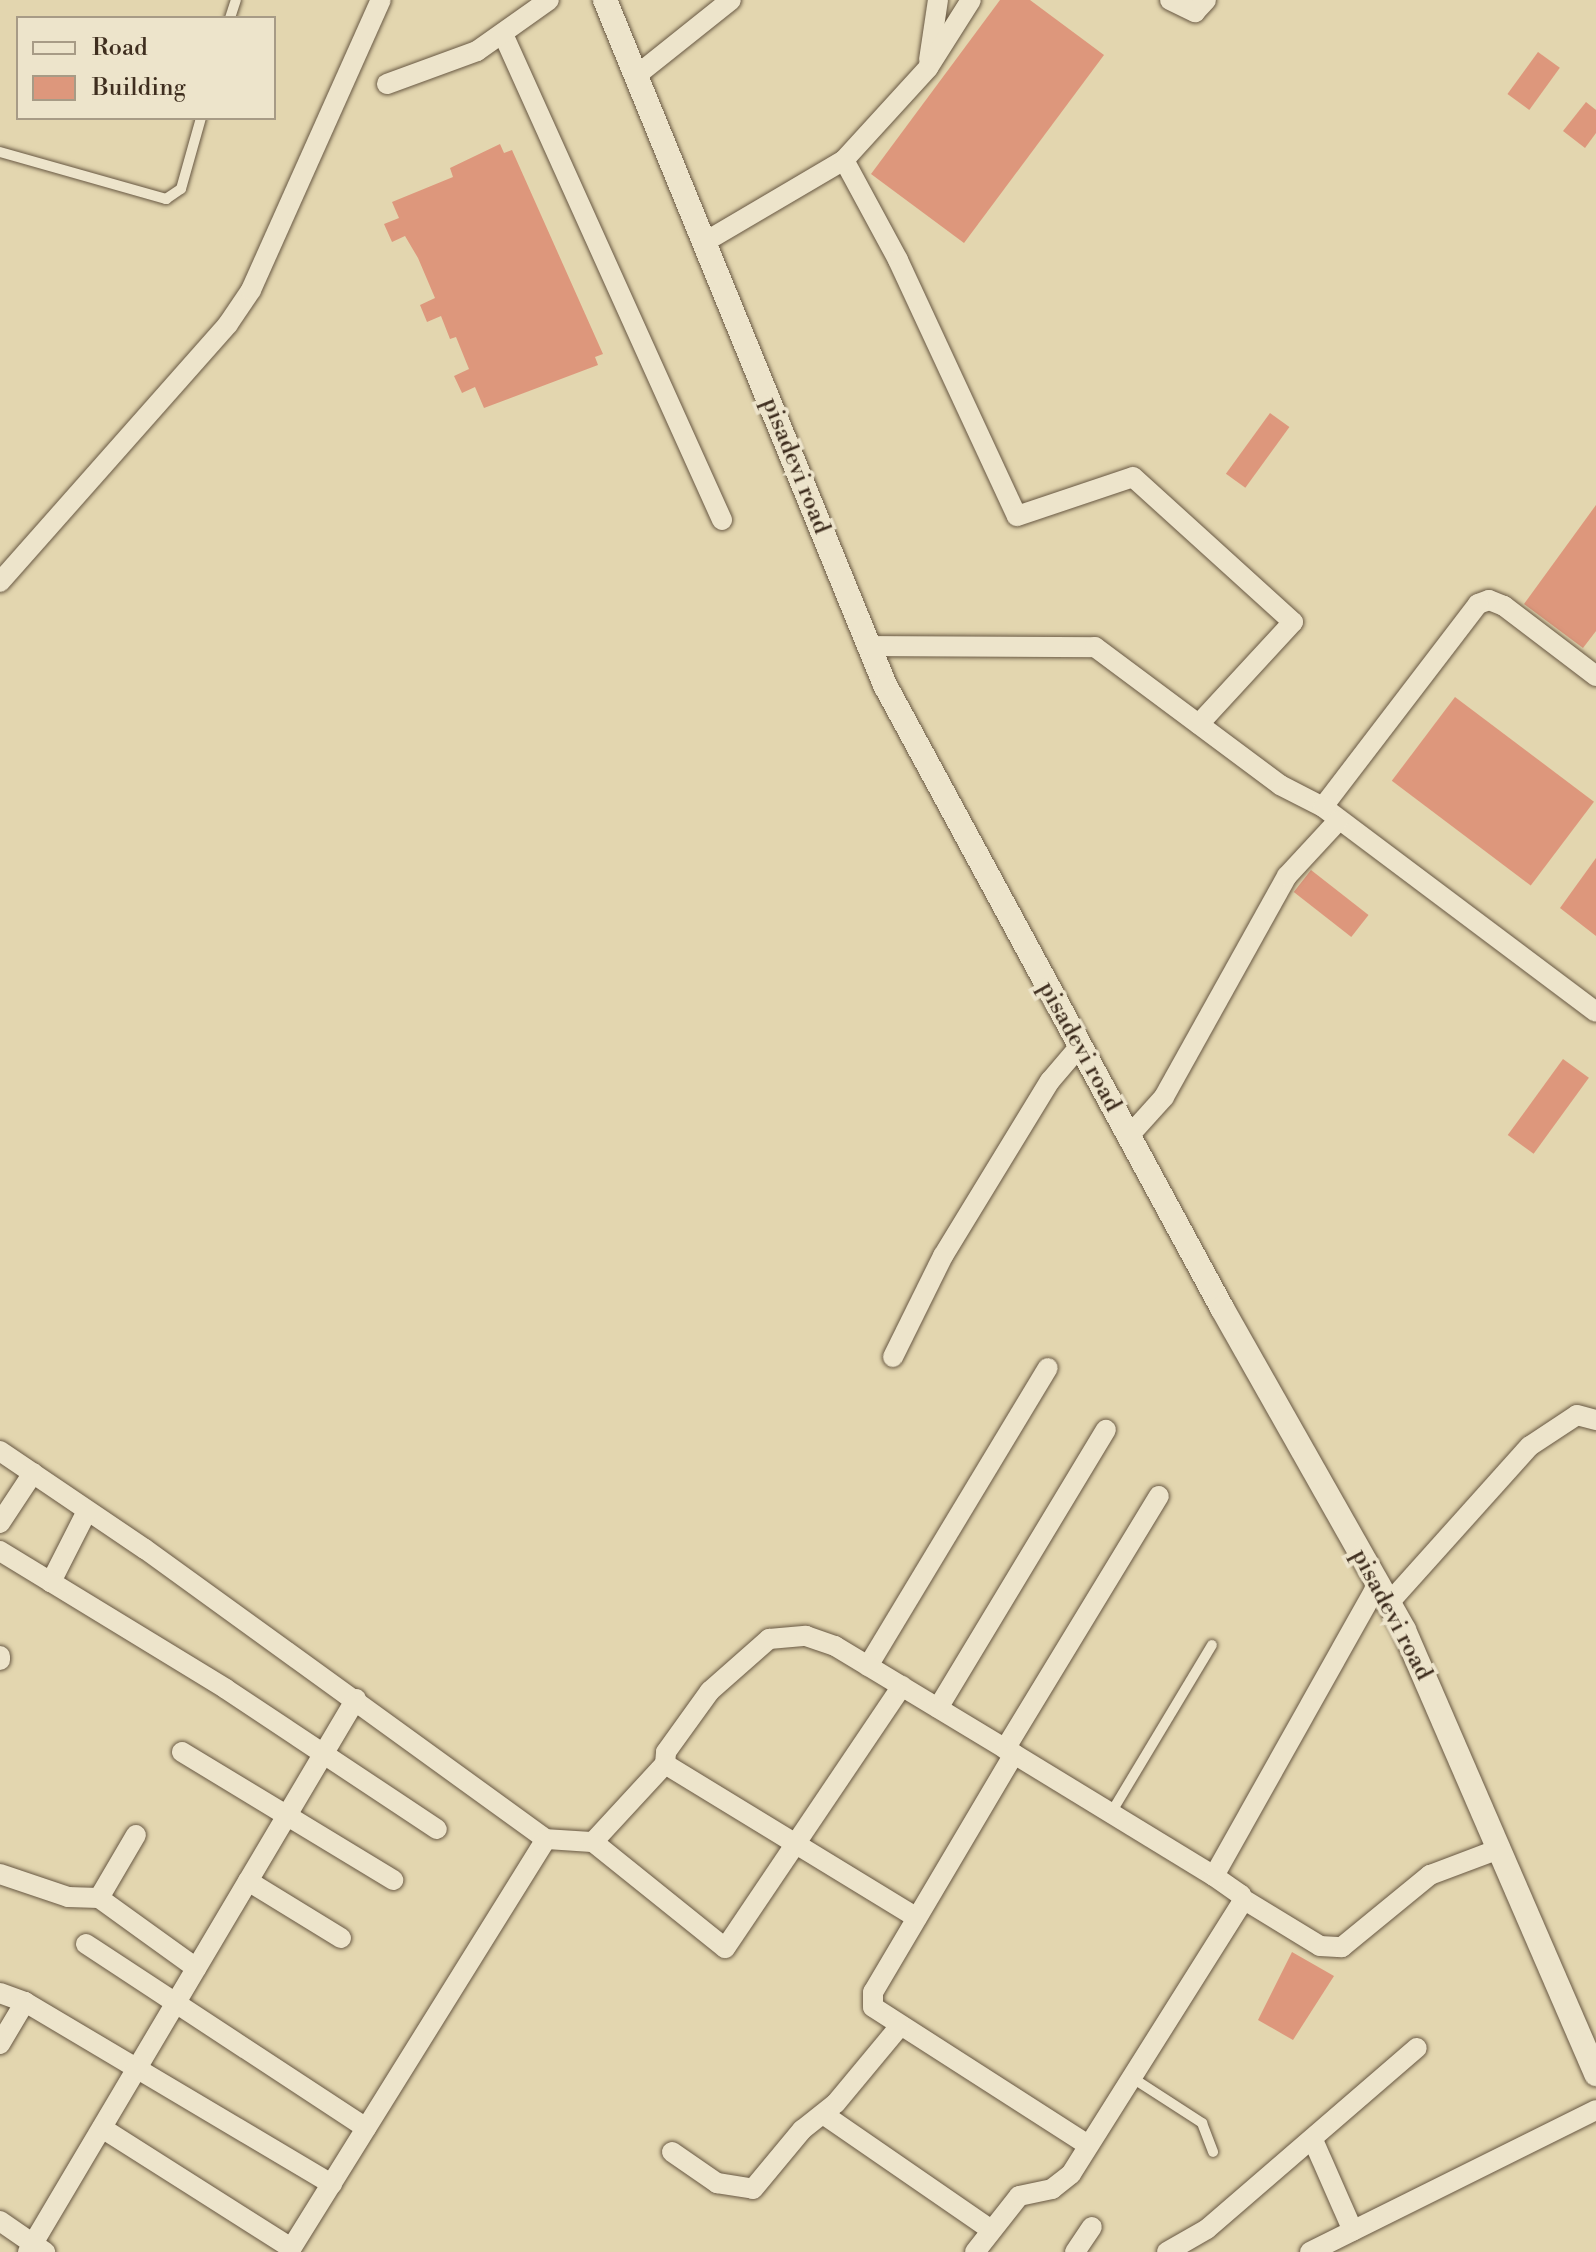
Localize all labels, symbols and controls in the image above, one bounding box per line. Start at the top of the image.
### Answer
legend [16,16,276,120]
text: Road [92,33,148,63]
text: Building [92,73,186,103]
street label: pisadevi road [755,394,835,538]
street label: pisadevi road [1031,977,1127,1117]
street label: pisadevi road [1344,1545,1438,1685]

